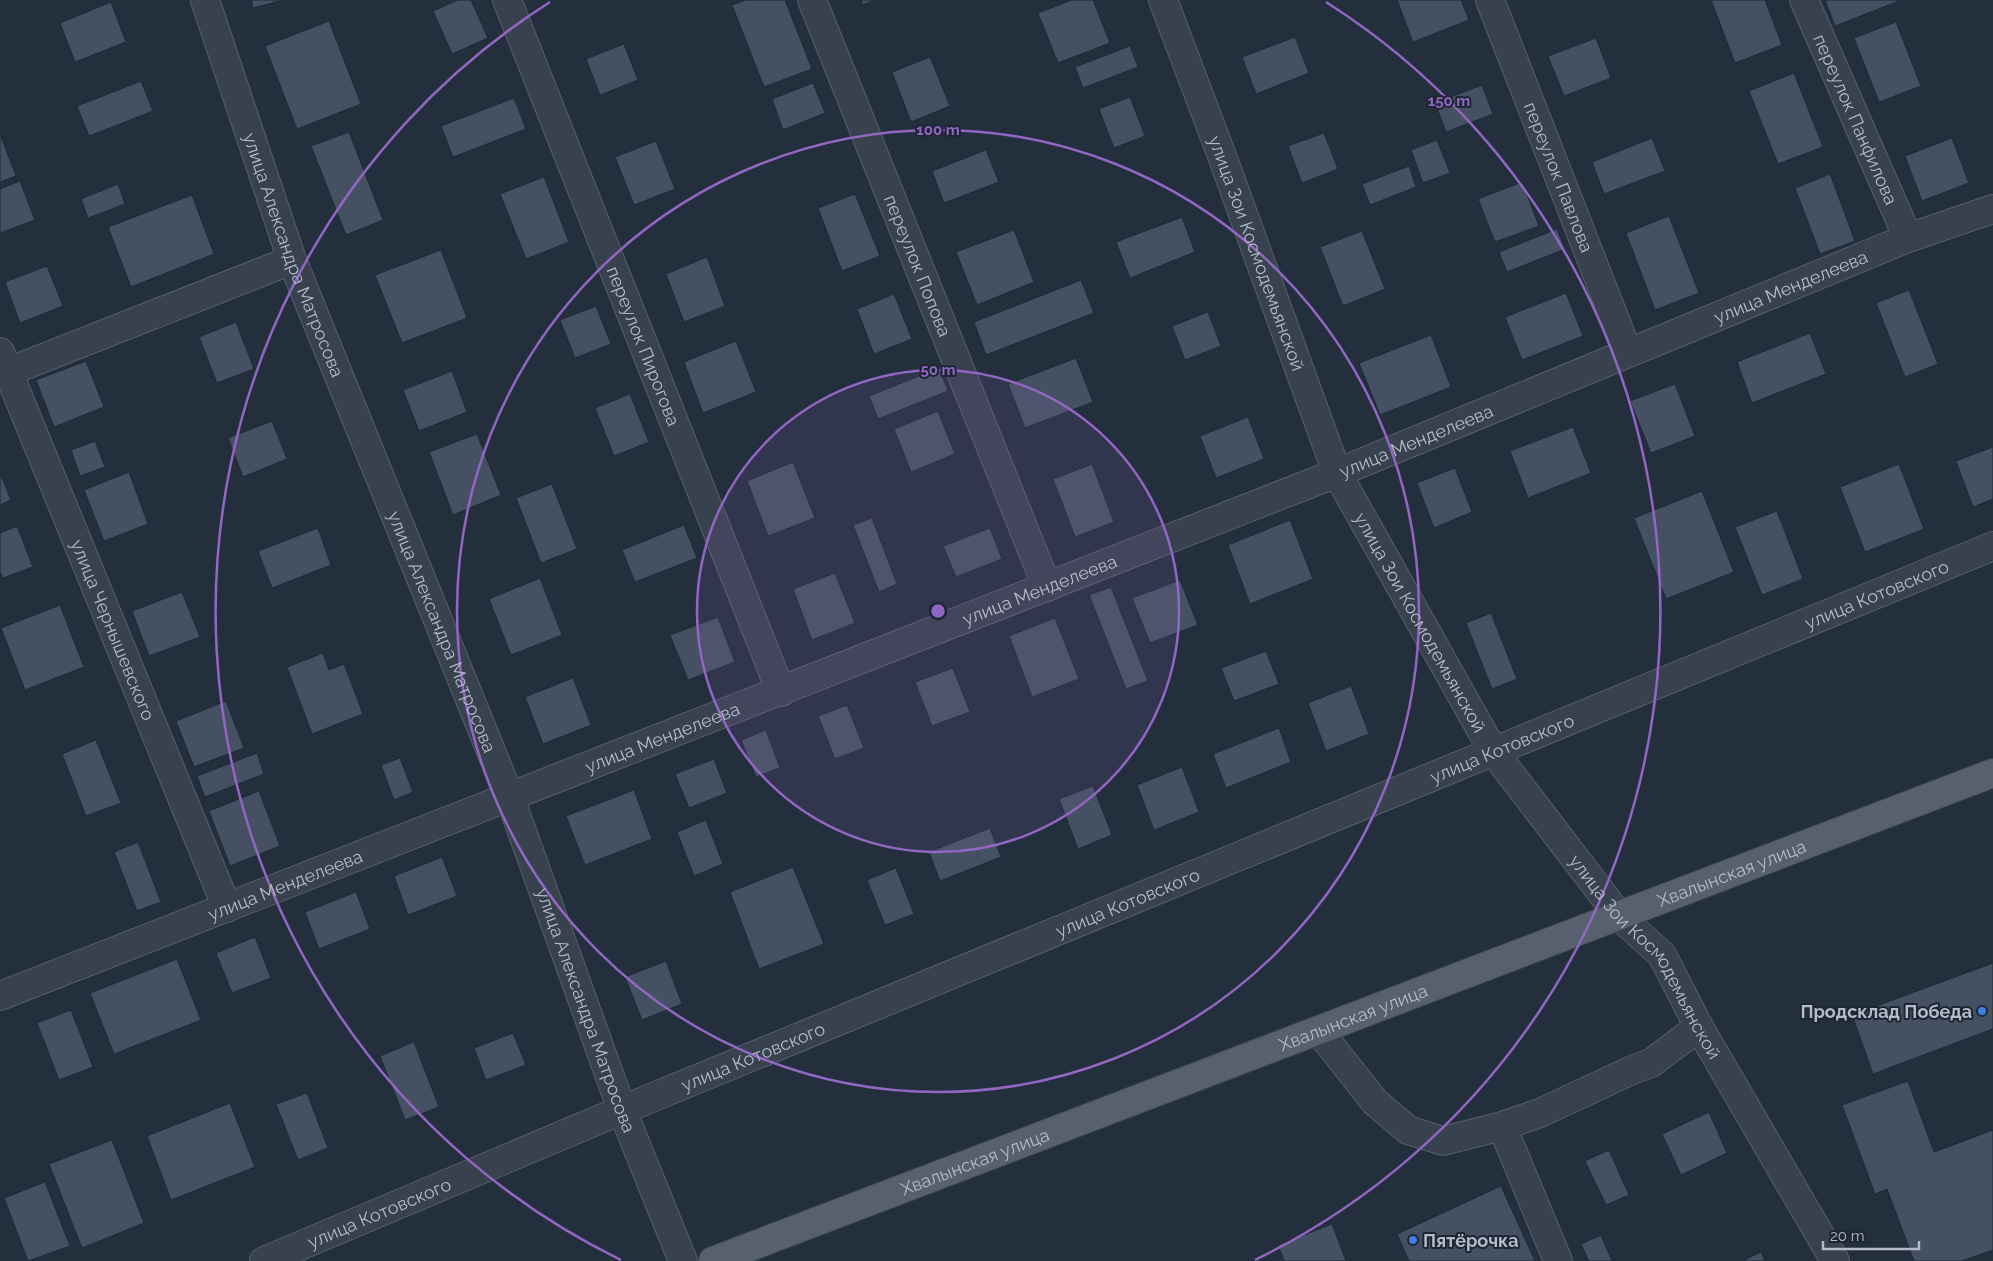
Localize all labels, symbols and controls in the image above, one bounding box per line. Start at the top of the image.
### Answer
street label: переулок Панфилова [1810,31,1902,208]
text: 150 m [1428,92,1470,110]
street label: переулок Павлова [1520,99,1598,255]
text: 100 m [916,121,960,139]
street label: улица Александра Матросова [240,130,349,380]
street label: улица Зои Космодемьянской [1205,133,1309,373]
street label: переулок Попова [881,192,956,339]
street label: улица Менделеева [1711,245,1870,327]
street label: переулок Пирогова [603,263,685,429]
text: 50 m [920,361,956,379]
street label: улица Менделеева [1336,400,1496,481]
street label: улица Александра Матросова [384,508,501,755]
street label: улица Зои Космодемьянской [1351,509,1491,736]
street label: улица Чернышевского [67,536,160,724]
street label: улица Менделеева [959,550,1120,629]
street label: улица Котовского [1801,555,1952,633]
centre of rings [929,602,947,620]
street label: улица Менделеева [582,697,742,777]
street label: улица Котовского [1427,709,1577,787]
street label: Хвалынская улица [1654,835,1809,911]
street label: улица Менделеева [205,845,365,924]
street label: улица Зои Космодемьянской [1565,850,1726,1063]
street label: улица Котовского [1052,863,1203,941]
street label: улица Александра Матросова [533,885,640,1135]
street label: Хвалынская улица [1276,979,1430,1055]
place label: Продсклад Победа [1800,1001,1972,1022]
marker: Продсклад Победа [1976,1005,1988,1017]
street label: улица Котовского [678,1017,828,1095]
street label: Хвалынская улица [897,1123,1052,1199]
street label: улица Котовского [304,1173,454,1252]
scale bar [1823,1218,1919,1250]
text: 20 m [1830,1227,1865,1245]
place label: Пятёрочка [1423,1230,1519,1251]
marker: Пятёрочка [1407,1234,1419,1246]

